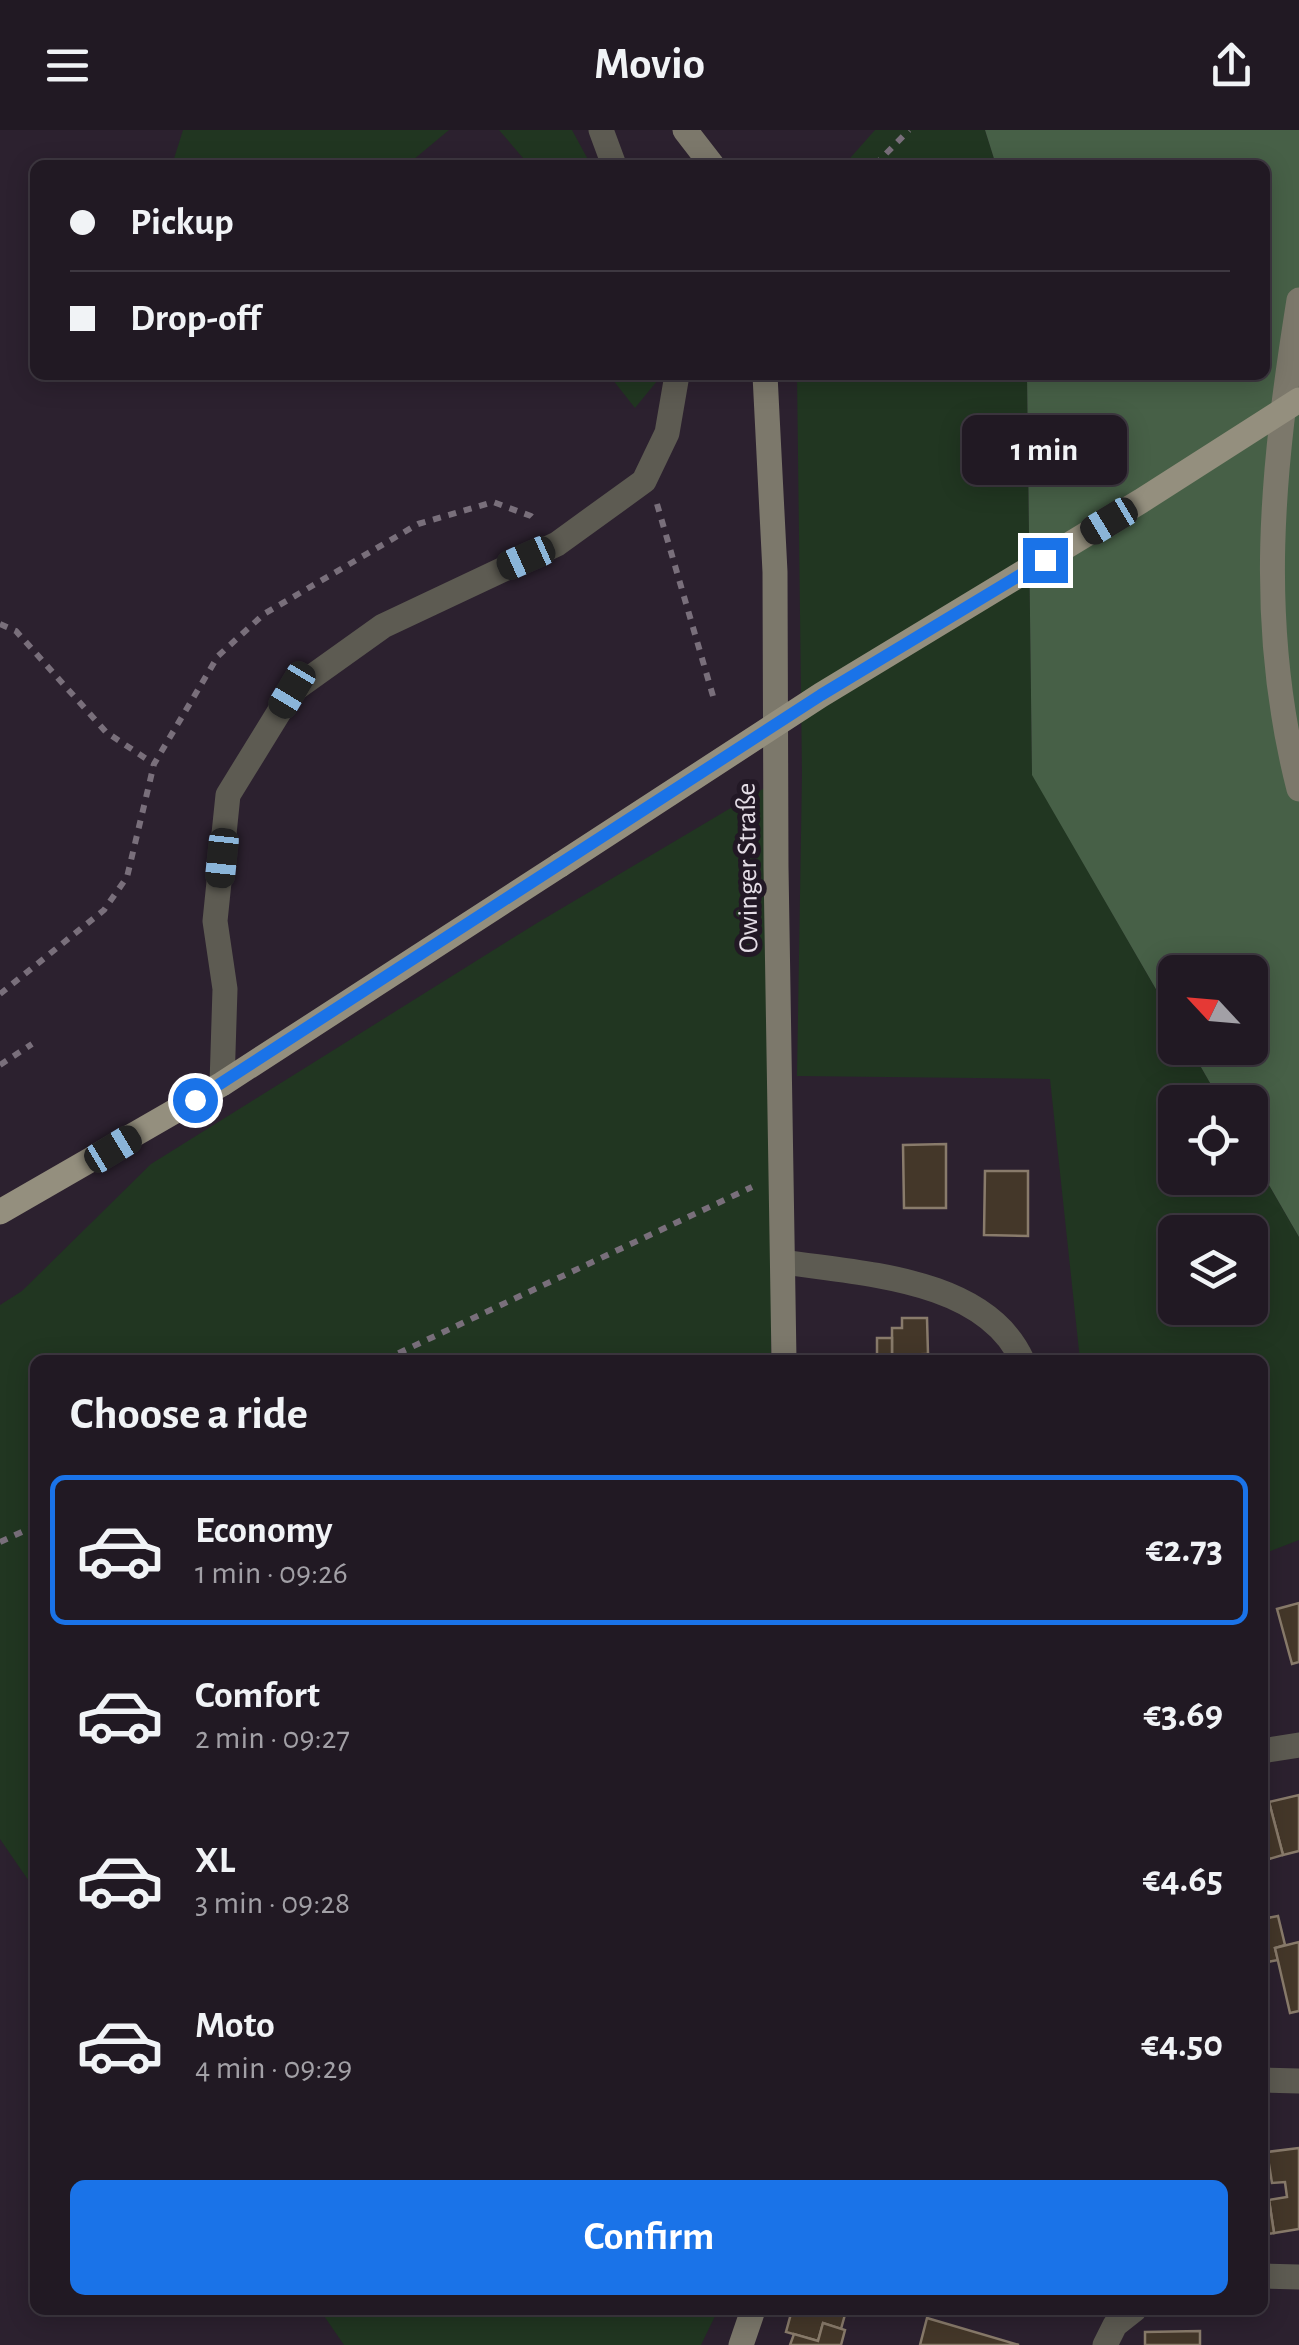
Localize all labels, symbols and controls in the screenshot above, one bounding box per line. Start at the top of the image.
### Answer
icon: menu [40,38,95,93]
icon: share [1204,38,1259,93]
text: Movio [594,42,705,87]
text: Pickup [130,204,234,242]
text: Drop-off [130,300,261,338]
callout: 1 min [962,415,1128,485]
text: 1 min [1011,434,1078,466]
car [1076,493,1142,549]
car [492,532,560,584]
route end [1023,538,1068,583]
car [264,657,320,723]
street label: Owinger Straße [733,783,763,953]
car [204,827,240,889]
north arrow [1158,955,1268,1065]
map controls [1158,955,1268,1325]
route start [173,1078,218,1123]
button: locate [1158,1085,1268,1195]
car [80,1121,146,1177]
button: layers [1158,1215,1268,1325]
text: Choose a ride [70,1392,308,1437]
icon: car [75,1505,165,1595]
text: Economy [195,1512,333,1550]
text: €2.73 [1146,1531,1223,1569]
text: 1 min · 09:26 [195,1557,348,1589]
icon: car [75,1670,165,1760]
text: Comfort [195,1677,320,1715]
text: €3.69 [1143,1696,1223,1734]
text: 2 min · 09:27 [195,1722,350,1754]
icon: car [75,1835,165,1925]
text: XL [195,1842,235,1880]
text: €4.65 [1143,1861,1223,1899]
text: 3 min · 09:28 [195,1887,350,1919]
icon: car [75,2000,165,2090]
text: Moto [195,2007,275,2045]
text: €4.50 [1141,2026,1223,2064]
text: 4 min · 09:29 [195,2052,352,2084]
button: Confirm [70,2180,1228,2295]

